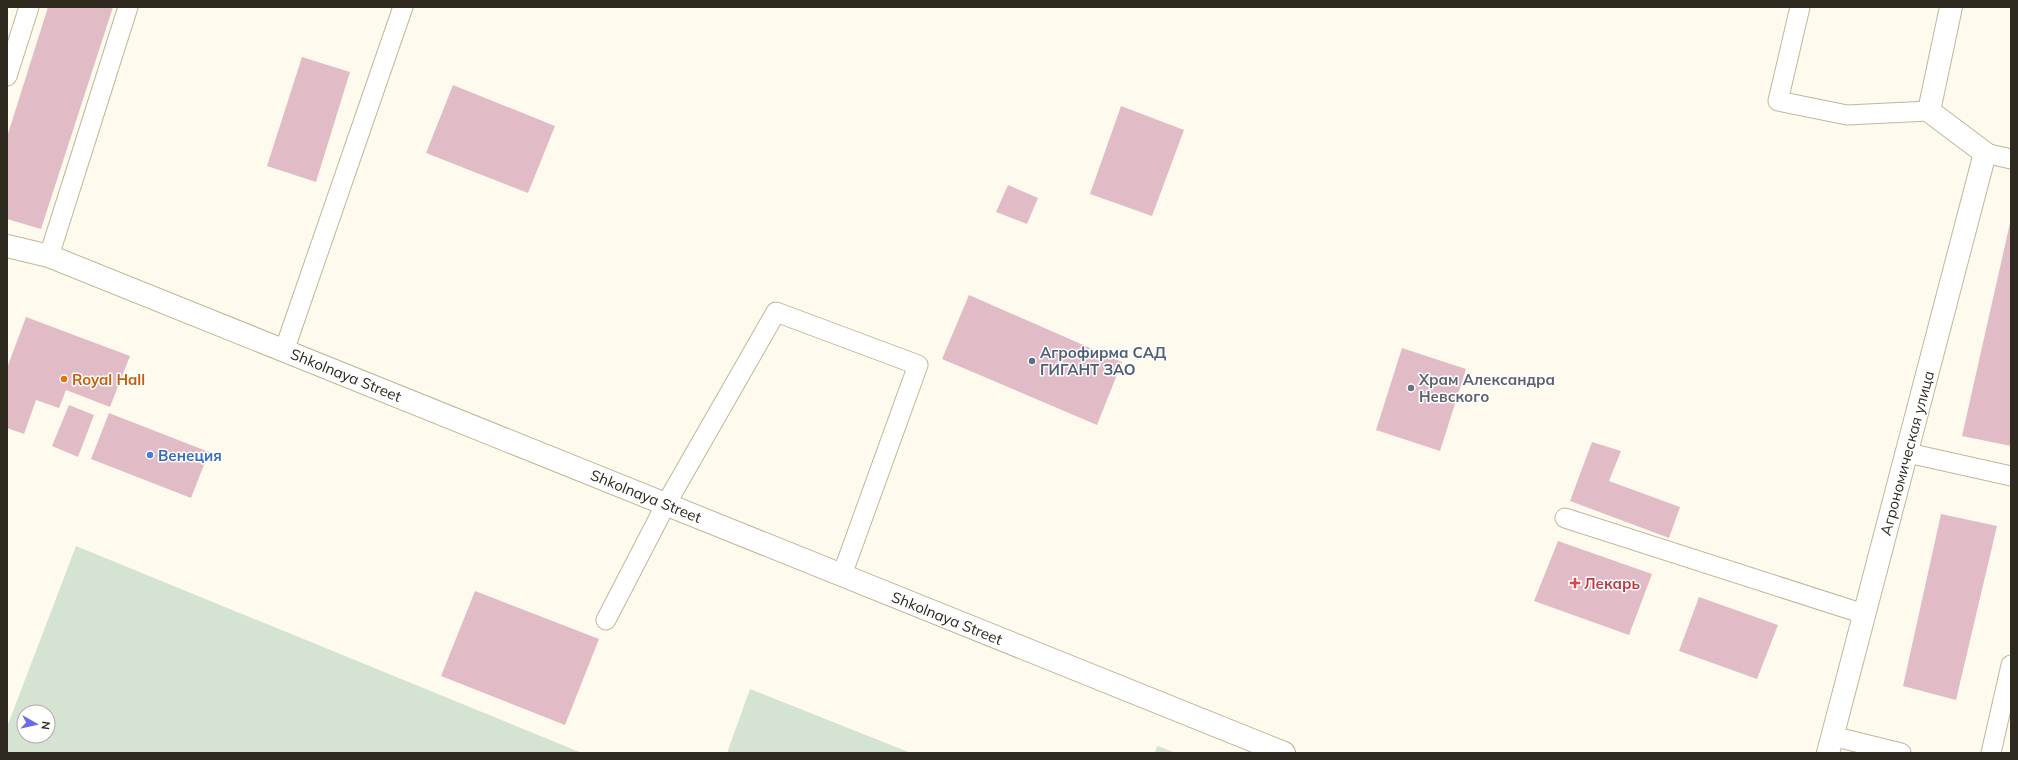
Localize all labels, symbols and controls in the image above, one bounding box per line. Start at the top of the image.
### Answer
place label: Агрофирма САД ГИГАНТ ЗАО [1040,343,1166,379]
street label: Shkolnaya Street [288,344,404,406]
marker: Агрофирма САД ГИГАНТ ЗАО [1027,356,1037,366]
street label: Агрономическая улица [1876,369,1938,537]
place label: Royal Hall [72,370,145,389]
place label: Храм Александра Невского [1418,370,1555,406]
marker: Royal Hall [59,374,69,384]
marker: Храм Александра Невского [1406,383,1416,393]
place label: Венеция [158,446,222,465]
marker: Венеция [145,450,155,460]
street label: Shkolnaya Street [588,465,704,527]
place label: Лекарь [1584,574,1640,593]
marker: Лекарь [1569,577,1581,589]
street label: Shkolnaya Street [889,587,1005,649]
north arrow [16,704,56,744]
text: N [38,720,53,730]

